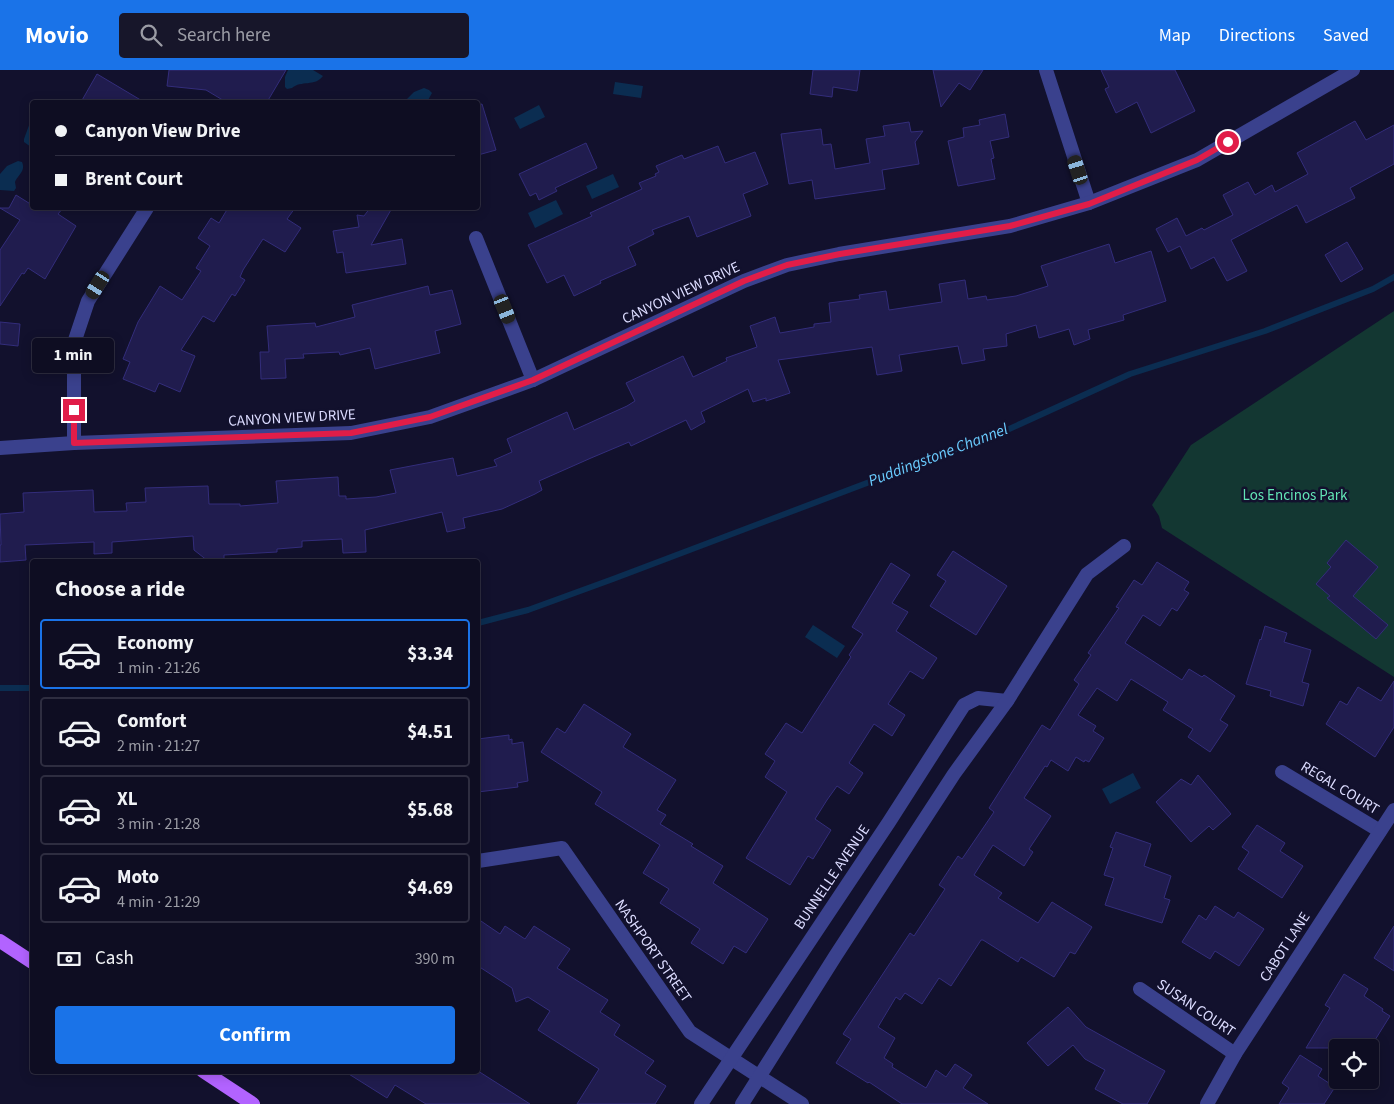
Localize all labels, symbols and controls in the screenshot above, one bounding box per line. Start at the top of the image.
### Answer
search box [119,13,469,58]
text: Movio [25,18,89,53]
icon: search [137,21,165,49]
text: Search here [177,22,271,49]
text: Map [1159,23,1191,48]
text: Directions [1219,23,1295,48]
text: Saved [1323,23,1369,48]
text: Canyon View Drive [85,118,240,145]
route start [1217,131,1239,153]
car [1066,153,1089,187]
text: Brent Court [85,166,183,193]
street label: CANYON VIEW DRIVE [619,256,743,330]
car [83,268,112,302]
car [492,292,517,326]
callout: 1 min [33,338,115,372]
text: 1 min [54,344,92,366]
route end [63,399,85,421]
street label: CANYON VIEW DRIVE [228,404,356,432]
water label: Puddingstone Channel [865,418,1011,492]
park label: Los Encinos Park [1243,485,1348,506]
text: Choose a ride [55,573,185,605]
text: Economy [117,630,194,657]
icon: car [57,632,102,677]
text: $3.34 [407,641,453,668]
text: 1 min · 21:26 [117,657,200,679]
text: Comfort [117,708,187,735]
icon: car [57,710,102,755]
text: $4.51 [407,719,453,746]
text: 2 min · 21:27 [117,735,200,757]
street label: REGAL COURT [1297,756,1383,820]
text: XL [117,786,138,813]
icon: car [57,788,102,833]
text: $5.68 [407,797,453,824]
text: 3 min · 21:28 [117,813,200,835]
street label: BUNNELLE AVENUE [789,820,875,934]
text: Moto [117,864,159,891]
icon: car [57,866,102,911]
text: $4.69 [407,875,453,902]
text: 4 min · 21:29 [117,891,200,913]
street label: NASHPORT STREET [610,895,696,1007]
street label: CABOT LANE [1255,908,1315,986]
icon: cash [55,945,83,973]
text: Cash [95,945,134,972]
text: 390 m [415,948,455,970]
street label: SUSAN COURT [1153,974,1239,1042]
button: Confirm [55,1006,455,1064]
map controls [1329,1039,1379,1089]
button: locate [1329,1039,1379,1089]

